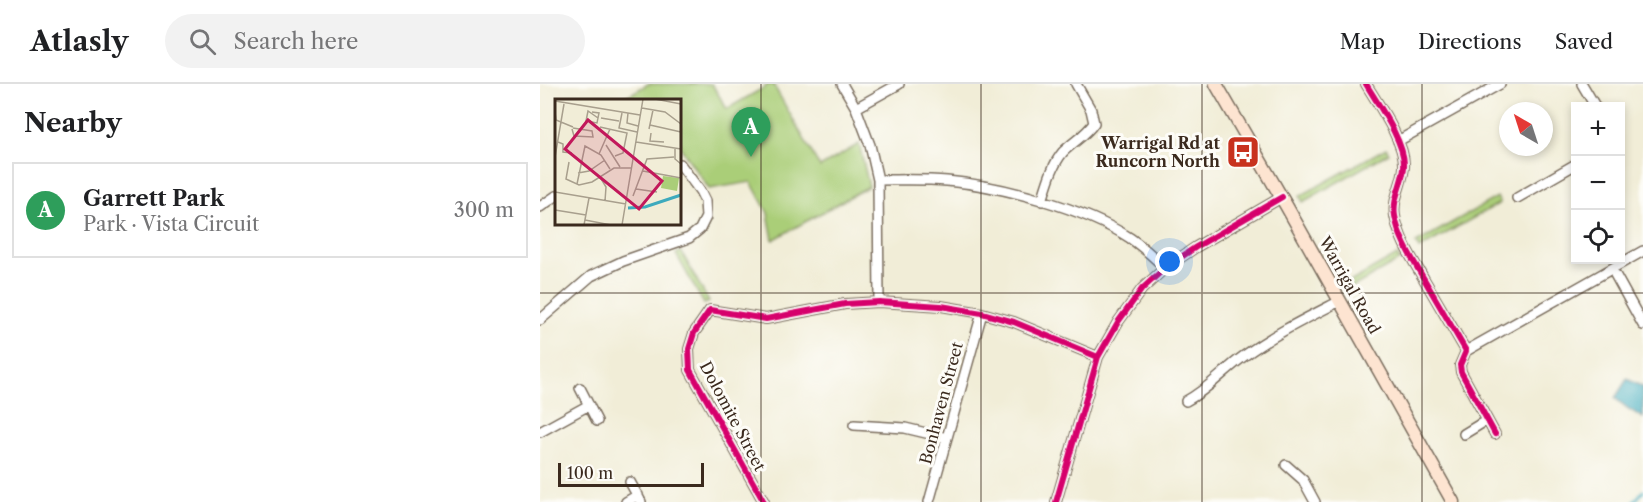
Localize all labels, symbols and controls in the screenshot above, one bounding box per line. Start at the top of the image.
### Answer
search box [165,14,585,68]
text: Atlasly [30,24,129,58]
icon: search [186,25,219,58]
text: Search here [234,28,358,55]
text: Map [1340,29,1385,54]
text: Directions [1418,29,1522,54]
text: Saved [1555,29,1613,54]
inset map [555,99,681,225]
north arrow [1499,102,1553,156]
map controls [1571,102,1625,264]
button: + [1571,102,1625,156]
text: Nearby [24,107,122,139]
pin: A [732,107,770,157]
place label: Warrigal Rd at Runcorn North [1095,133,1221,171]
bus stop icon: Warrigal Rd at Runcorn North [1225,134,1261,170]
button: − [1571,156,1625,210]
text: Garrett Park [83,185,225,212]
text: A [38,198,53,222]
text: 300 m [454,198,514,222]
button: locate [1571,210,1625,264]
text: Park · Vista Circuit [83,212,259,236]
street label: Warrigal Road [1315,232,1385,337]
your location [1155,247,1184,276]
street label: Bonhaven Street [915,339,967,466]
street label: Dolomite Street [696,358,770,475]
scale bar [558,460,704,488]
text: 100 m [567,463,613,483]

